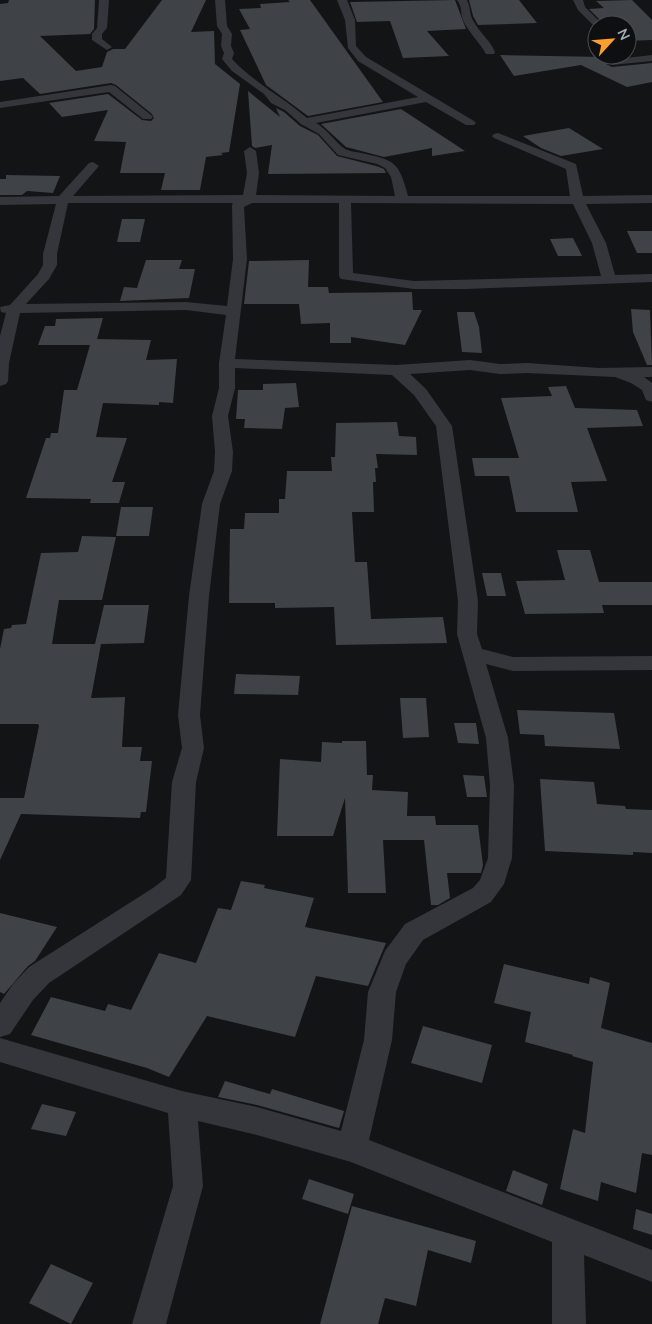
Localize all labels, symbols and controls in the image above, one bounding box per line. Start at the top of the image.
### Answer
north arrow [587,15,637,65]
text: N [613,26,634,43]

